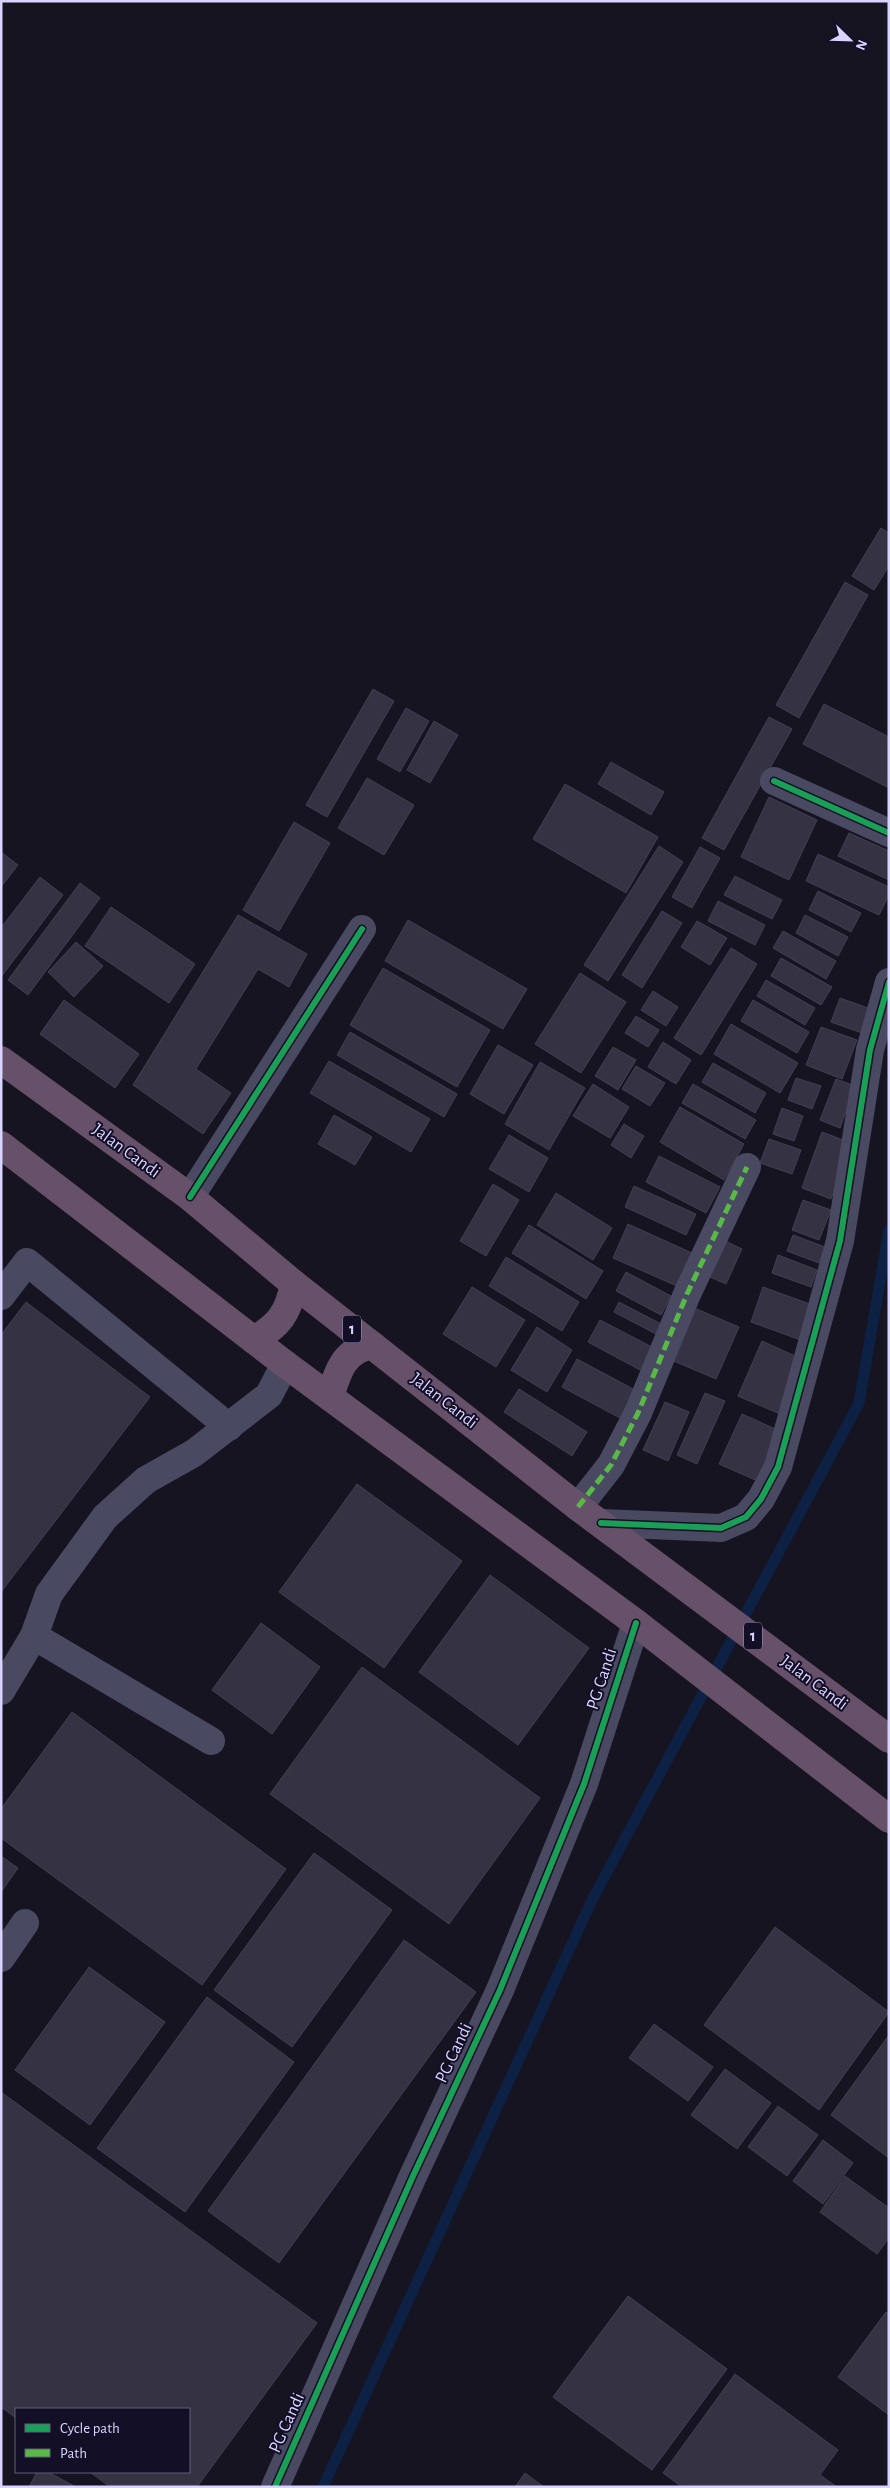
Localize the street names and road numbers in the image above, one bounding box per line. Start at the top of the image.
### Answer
street label: Jalan Candi [89,1121,163,1181]
road number: 1 [343,1316,361,1342]
street label: Jalan Candi [407,1370,481,1432]
road number: 1 [744,1622,762,1650]
street label: PG Candi [584,1646,620,1712]
street label: Jalan Candi [777,1652,851,1714]
street label: PG Candi [432,2020,476,2086]
street label: PG Candi [266,2390,308,2456]

